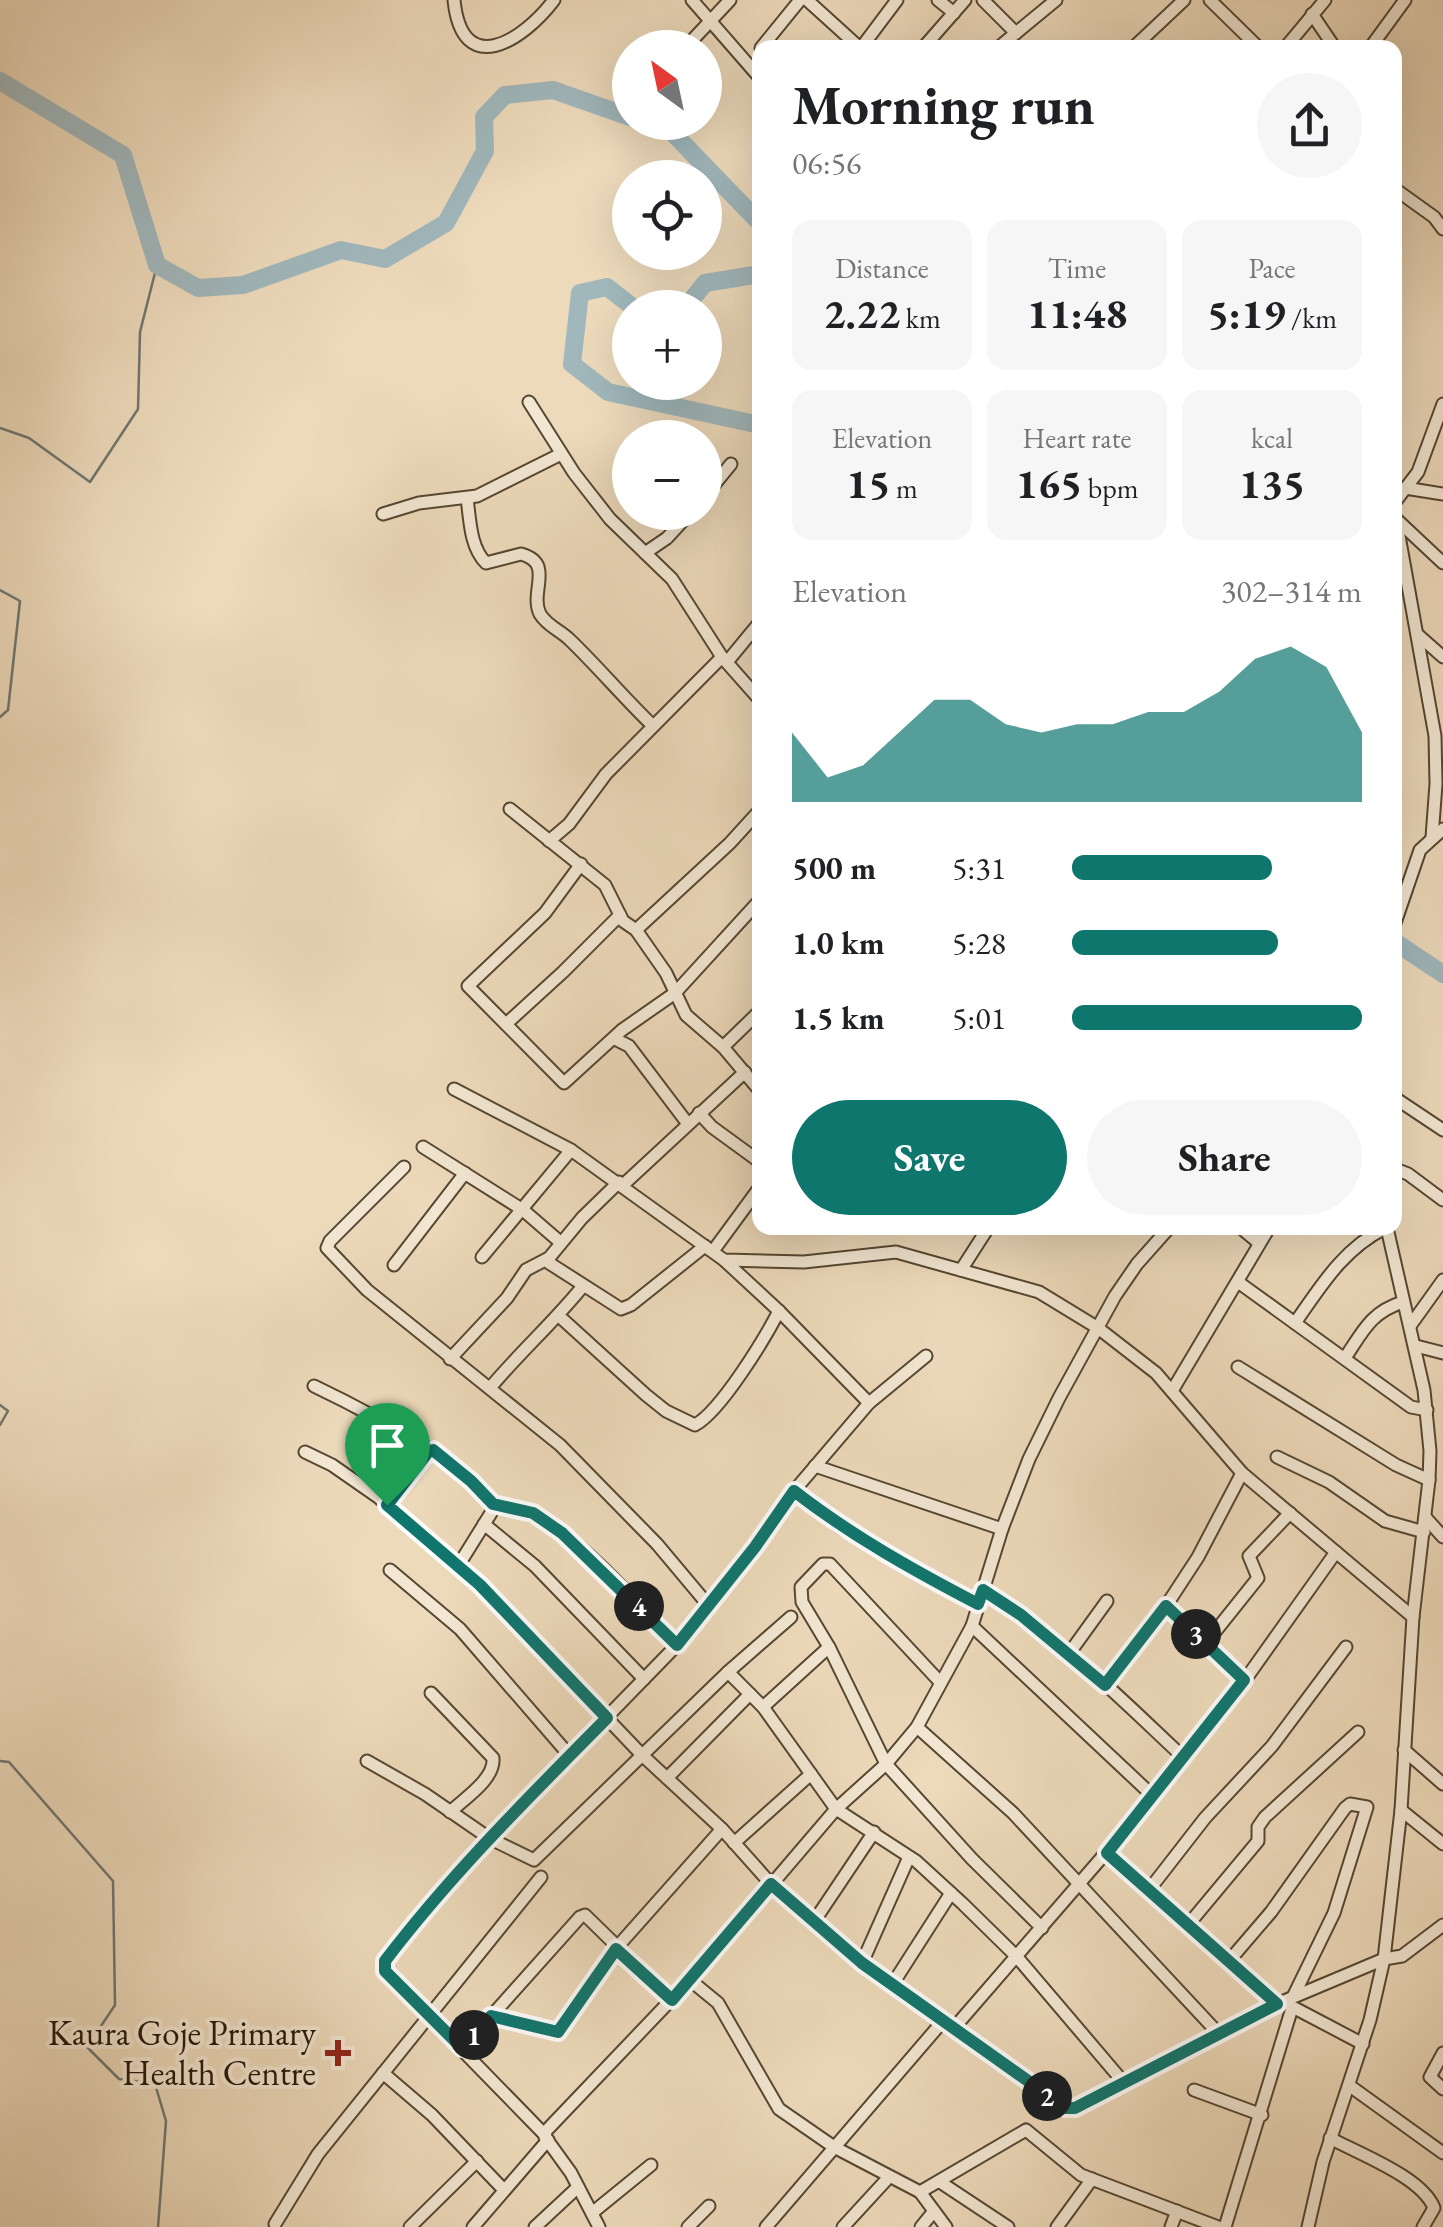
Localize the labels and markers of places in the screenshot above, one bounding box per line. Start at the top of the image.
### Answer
pin [345,1403,430,1506]
pin: 4 [614,1581,664,1631]
pin: 3 [1171,1609,1221,1659]
place label: Kaura Goje Primary Health Centre [48,2010,317,2095]
pin: 1 [449,2010,499,2060]
marker: Kaura Goje Primary Health Centre [325,2040,351,2066]
pin: 2 [1022,2071,1072,2121]

